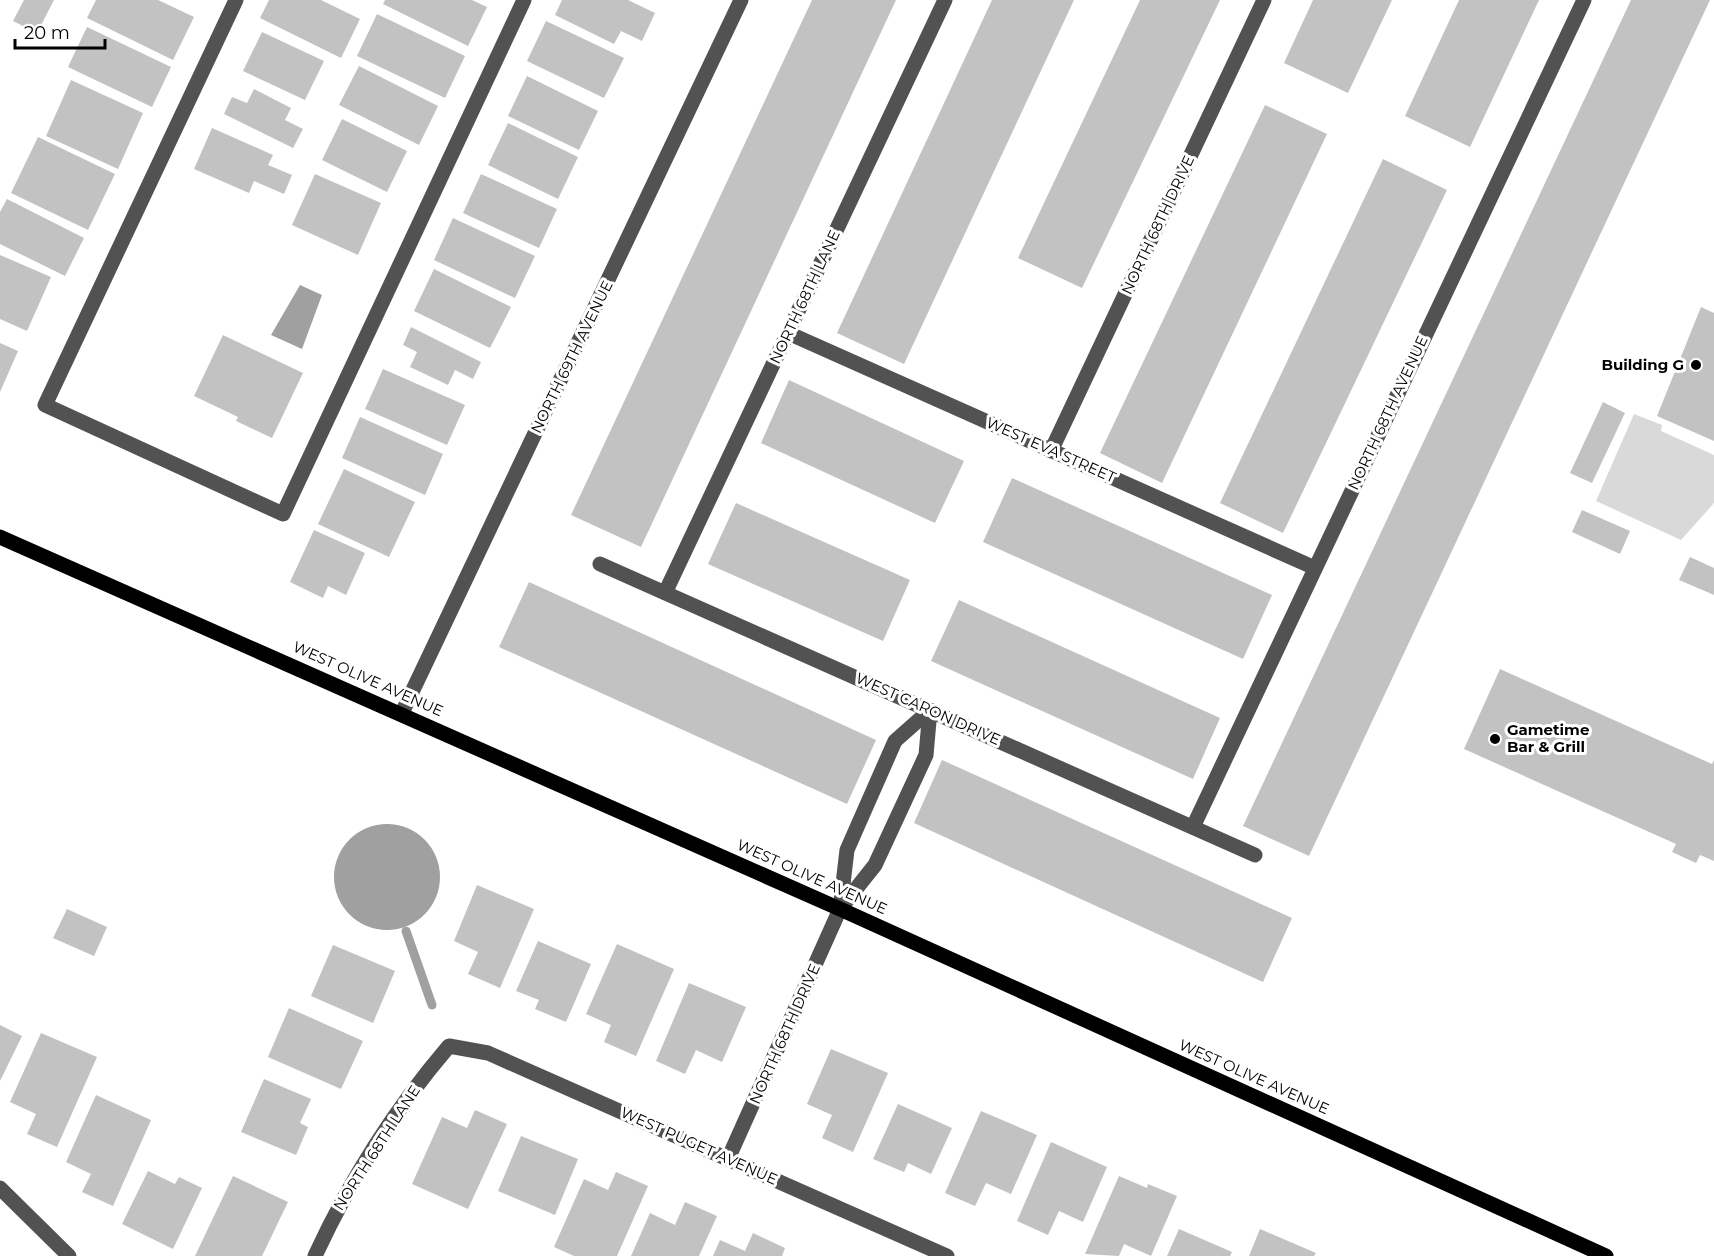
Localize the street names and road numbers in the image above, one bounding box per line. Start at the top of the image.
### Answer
street label: NORTH 68TH DRIVE [1117,152,1198,297]
street label: NORTH 68TH LANE [765,227,844,367]
street label: NORTH 69TH AVENUE [526,277,617,436]
street label: NORTH 68TH AVENUE [1343,333,1432,493]
street label: WEST EVA STREET [983,412,1119,487]
street label: WEST OLIVE AVENUE [290,637,446,720]
street label: WEST CARON DRIVE [853,668,1004,749]
street label: WEST OLIVE AVENUE [734,835,890,918]
street label: NORTH 68TH DRIVE [745,961,824,1107]
street label: WEST OLIVE AVENUE [1176,1035,1332,1118]
street label: NORTH 68TH LANE [329,1082,424,1214]
street label: WEST PUGET AVENUE [618,1102,780,1189]

